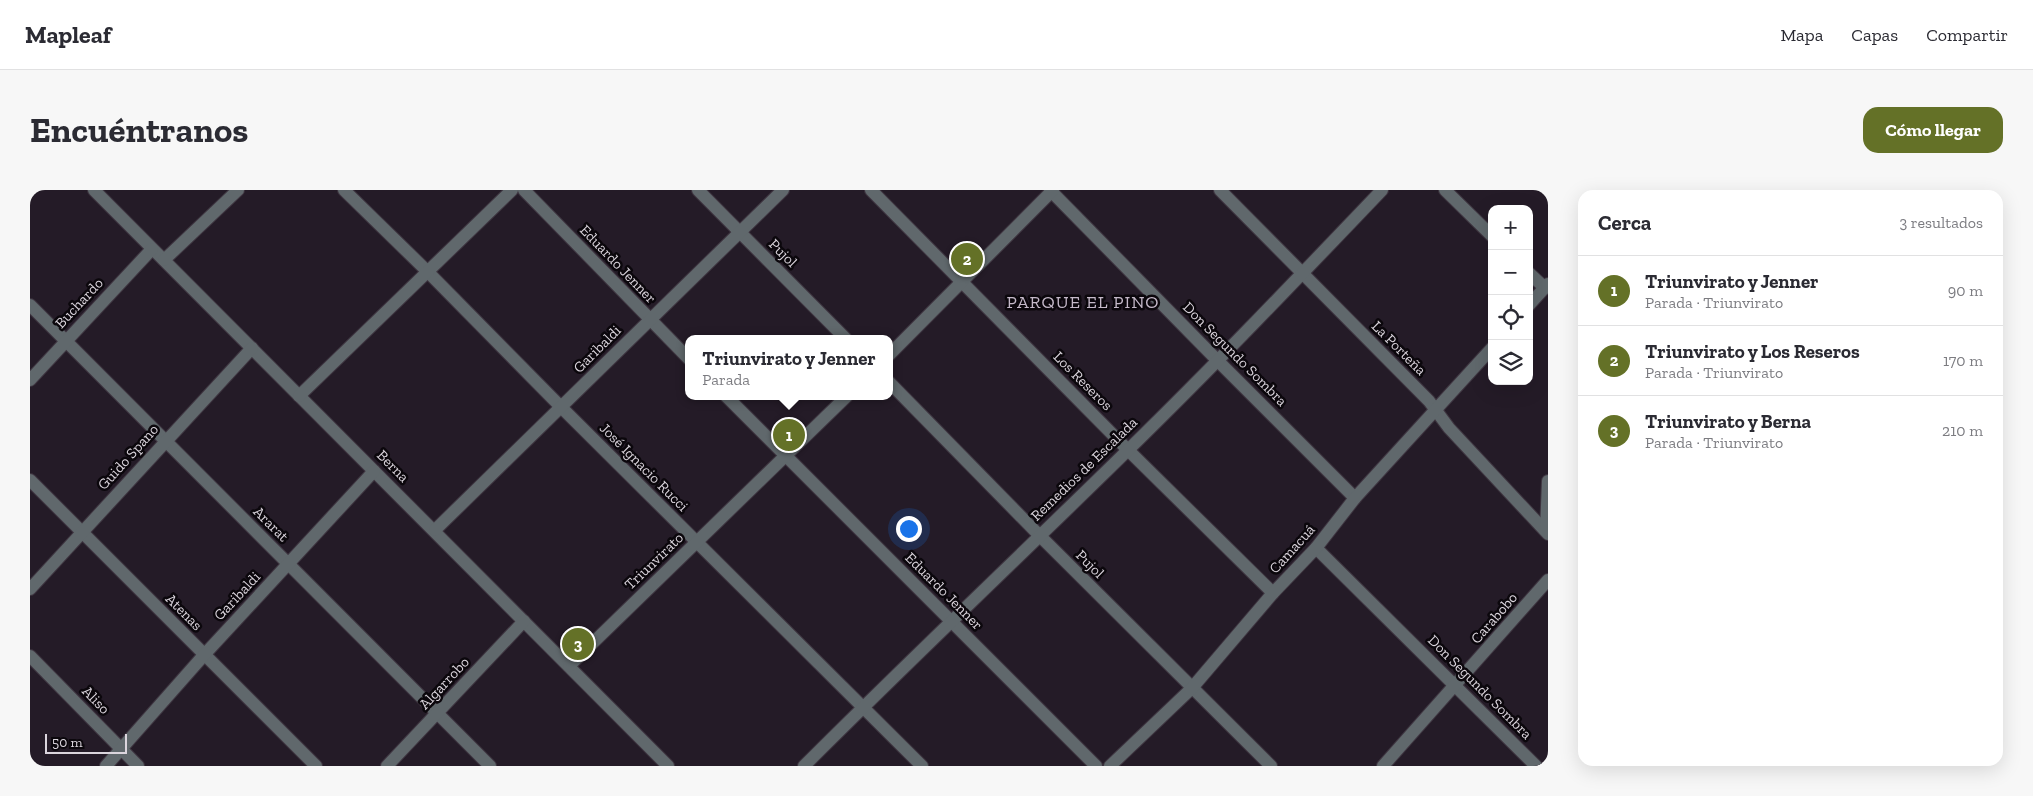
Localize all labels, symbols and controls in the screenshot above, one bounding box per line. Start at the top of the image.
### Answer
text: Mapleaf [25,20,111,49]
text: Mapa [1780,24,1823,46]
text: Capas [1851,24,1898,46]
text: Compartir [1926,24,2008,46]
button: Cómo llegar [1863,107,2003,153]
text: Encuéntranos [30,109,248,151]
map controls [1488,205,1533,385]
button: + [1488,205,1533,250]
text: Cerca [1598,210,1651,235]
text: 3 resultados [1899,213,1983,232]
street label: Eduardo Jenner [576,221,660,307]
street label: Pujol [765,235,801,271]
pin: 2 [951,240,983,278]
button: − [1488,250,1533,295]
text: Triunvirato y Jenner [1645,270,1818,293]
street label: Buchardo [51,274,107,332]
text: 1 [1611,281,1617,300]
text: 90 m [1948,281,1983,300]
district label: PARQUE EL PINO [1007,291,1160,313]
text: Parada · Triunvirato [1645,293,1783,312]
button: locate [1488,295,1533,340]
street label: Don Segundo Sombra [1179,298,1291,410]
street label: La Porteña [1368,317,1430,379]
street label: Garibaldi [569,321,625,377]
popup [685,335,893,400]
button: layers [1488,340,1533,385]
text: Triunvirato y Los Reseros [1645,340,1860,363]
text: Triunvirato y Jenner [702,347,876,370]
street label: Los Reseros [1050,348,1116,414]
text: 2 [1610,351,1618,370]
text: 170 m [1943,351,1983,370]
text: Parada · Triunvirato [1645,363,1783,382]
text: Parada [702,370,750,389]
text: Triunvirato y Berna [1645,410,1811,433]
street label: Remedios de Escalada [1027,413,1141,525]
pin: 1 [773,416,805,454]
street label: José Ignacio Rucci [596,419,692,515]
street label: Guido Spano [94,420,162,494]
text: 3 [1610,421,1618,440]
text: 210 m [1942,421,1983,440]
text: Parada · Triunvirato [1645,433,1783,452]
street label: Berna [373,446,413,486]
street label: Ararat [250,503,293,546]
your location [896,516,922,542]
street label: Camacuá [1265,521,1319,577]
street label: Triunvirato [621,528,687,593]
street label: Pujol [1072,546,1108,582]
street label: Eduardo Jenner [902,549,986,633]
street label: Garibaldi [210,568,264,624]
street label: Carabobo [1467,589,1521,647]
street label: Atenas [162,590,206,634]
pin: 3 [562,625,594,663]
street label: Don Segundo Sombra [1424,631,1536,743]
street label: Algarrobo [415,653,473,713]
street label: Aliso [78,682,114,718]
scale bar [45,731,128,754]
text: 50 m [52,734,83,751]

